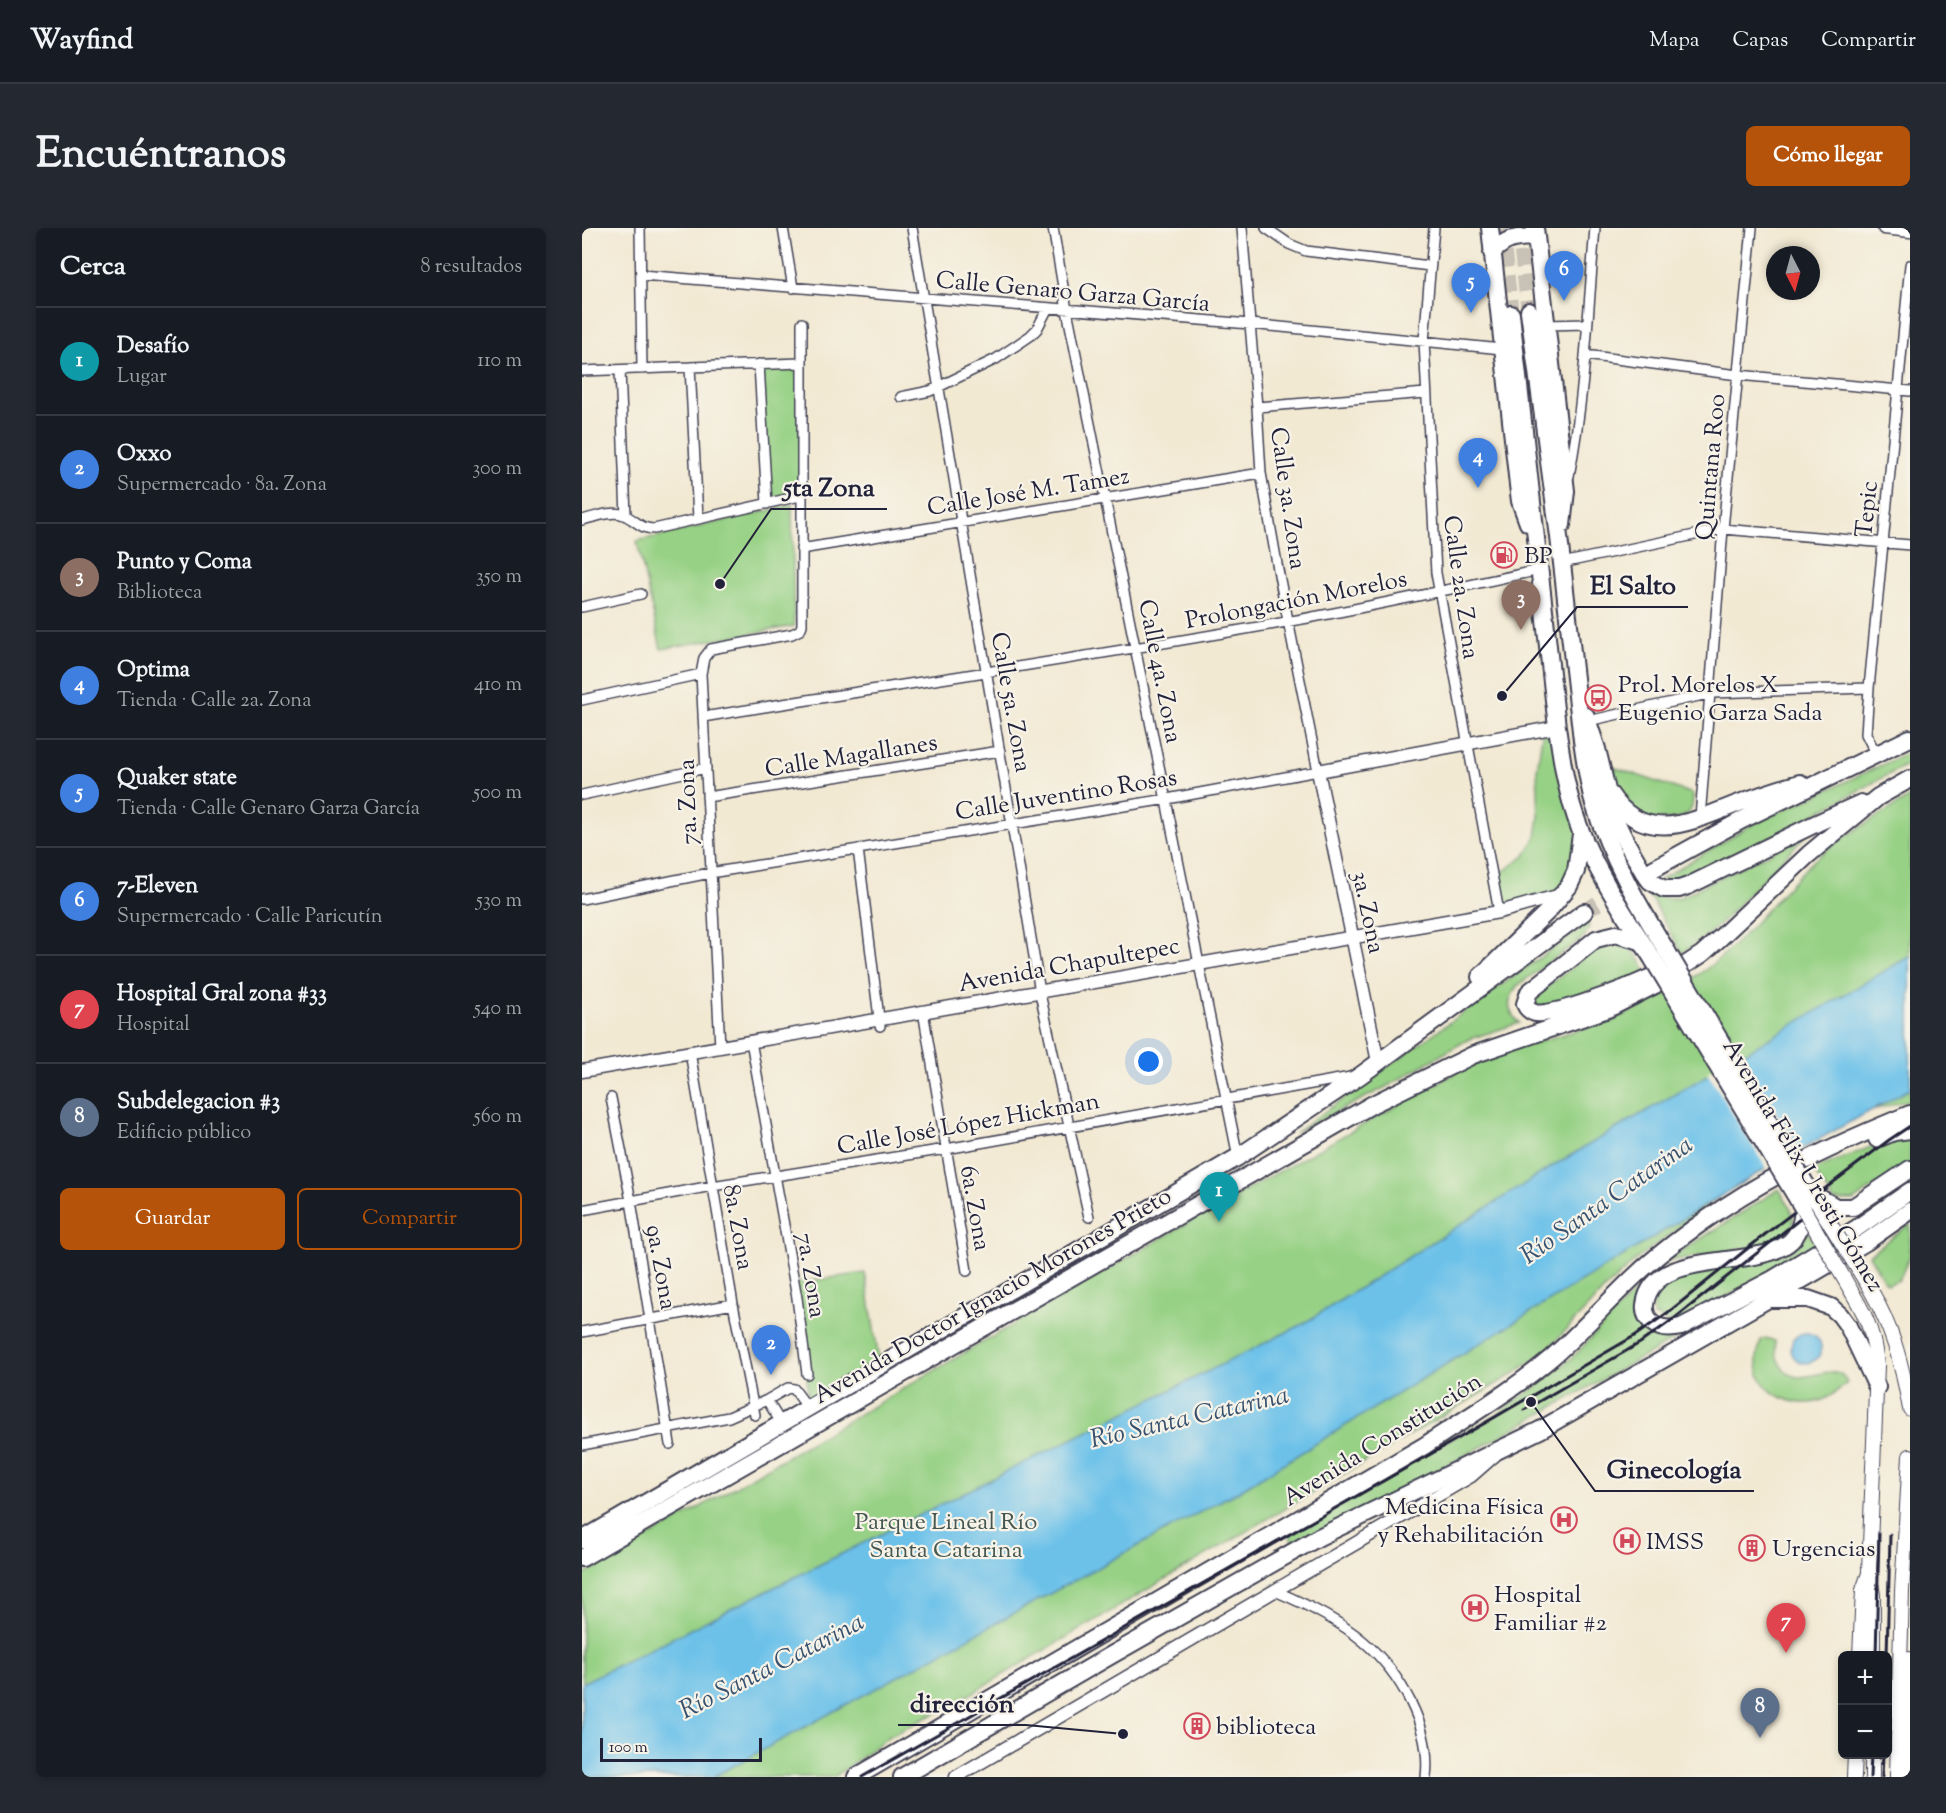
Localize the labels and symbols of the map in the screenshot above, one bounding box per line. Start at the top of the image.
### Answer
north arrow [1766,246,1820,300]
pin: 6 [1544,251,1584,301]
street label: Calle Genaro Garza García [934,264,1211,322]
pin: 5 [1452,264,1490,313]
street label: Quintana Roo [1689,392,1735,542]
street label: Calle 3a. Zona [1260,425,1314,572]
pin: 4 [1458,438,1498,488]
street label: Calle José M. Tamez [925,460,1132,526]
callout: 5ta Zona [771,465,887,509]
text: 5ta Zona [781,471,875,508]
street label: Tepic [1848,479,1888,539]
street label: Calle 2a. Zona [1433,513,1487,661]
fuel station icon: BP [1489,540,1519,570]
place label: BP [1524,540,1553,574]
street label: Prolongación Morelos [1183,563,1410,639]
callout: El Salto [1577,563,1688,607]
text: El Salto [1590,569,1676,606]
pin: 3 [1502,580,1540,630]
street label: Calle 4a. Zona [1128,597,1190,746]
street label: Calle 5a. Zona [981,630,1039,775]
place label: Prol. Morelos X Eugenio Garza Sada [1618,669,1822,731]
bus stop icon: Prol. Morelos X Eugenio Garza Sada [1583,683,1613,713]
street label: Calle Magallanes [763,727,940,787]
street label: 7a. Zona [671,758,707,846]
street label: Calle Juventino Rosas [953,762,1180,830]
street label: 3a. Zona [1342,868,1392,957]
street label: Avenida Chapultepec [956,930,1183,1002]
street label: Avenida Félix Uresti Gómez [1713,1033,1891,1299]
your location [1134,1047,1163,1076]
street label: Calle José López Hickman [834,1085,1102,1165]
water label: Río Santa Catarina [1514,1128,1701,1274]
street label: 6a. Zona [950,1163,998,1254]
pin: 1 [1200,1172,1238,1222]
street label: Avenida Doctor Ignacio Morones Prieto [808,1180,1178,1414]
street label: 8a. Zona [713,1182,761,1273]
street label: 9a. Zona [636,1222,684,1313]
street label: 7a. Zona [786,1230,834,1321]
pin: 2 [752,1326,790,1375]
street label: Avenida Constitución [1277,1366,1489,1516]
water label: Río Santa Catarina [1087,1378,1293,1459]
callout: Ginecología [1595,1447,1754,1491]
text: Ginecología [1607,1453,1742,1490]
place label: Medicina Física y Rehabilitación [1377,1491,1544,1553]
hospital icon: Medicina Física y Rehabilitación [1549,1505,1579,1535]
park label: Parque Lineal Río Santa Catarina [855,1506,1037,1568]
hospital icon: IMSS [1612,1526,1642,1556]
place label: IMSS [1646,1526,1704,1560]
building icon: Urgencias [1737,1533,1767,1563]
place label: Urgencias [1772,1533,1875,1567]
place label: Hospital Familiar #2 [1494,1579,1607,1641]
hospital icon: Hospital Familiar #2 [1460,1593,1490,1623]
pin: 7 [1766,1604,1806,1653]
water label: Río Santa Catarina [673,1605,871,1730]
callout: dirección [898,1681,1026,1725]
text: dirección [910,1687,1015,1724]
pin: 8 [1740,1688,1780,1738]
building icon: biblioteca [1182,1711,1212,1741]
place label: biblioteca [1216,1711,1316,1745]
scale bar [600,1735,762,1762]

